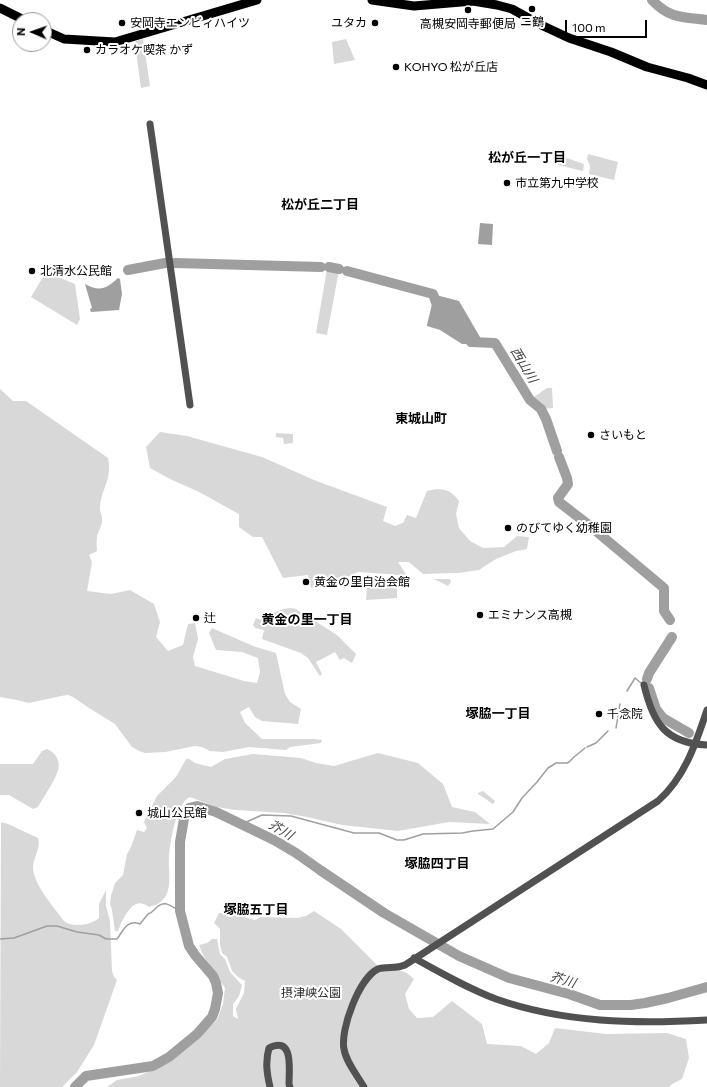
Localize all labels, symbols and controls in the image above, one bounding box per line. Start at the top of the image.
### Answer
marker: ニ鶴 [527,4,537,14]
marker: 高槻安岡寺郵便局 [463,5,473,15]
north arrow [12,12,52,52]
scale bar [567,12,649,38]
place label: ニ鶴 [520,15,544,29]
place label: 安岡寺エンビィハイツ [130,16,250,30]
place label: ユタカ [331,16,367,30]
place label: 高槻安岡寺郵便局 [420,17,516,31]
marker: 安岡寺エンビィハイツ [117,18,127,28]
marker: ユタカ [370,18,380,28]
text: 100 m [572,20,606,34]
text: N [14,27,27,36]
place label: カラオケ喫茶 かず [95,43,193,57]
marker: カラオケ喫茶 かず [82,45,92,55]
place label: KOHYO 松が丘店 [404,60,498,74]
marker: KOHYO 松が丘店 [391,62,401,72]
district label: 松が丘一丁目 [488,150,566,166]
place label: 市立第九中学校 [515,176,599,190]
marker: 市立第九中学校 [502,178,512,188]
district label: 松が丘二丁目 [281,197,359,213]
place label: 北清水公民館 [40,264,112,278]
marker: 北清水公民館 [27,266,37,276]
water label: 西山川 [507,344,541,386]
district label: 東城山町 [395,411,447,427]
place label: さいもと [599,428,647,442]
marker: さいもと [586,430,596,440]
place label: のびてゆく幼稚園 [516,521,612,535]
marker: のびてゆく幼稚園 [503,523,513,533]
place label: 黄金の里自治会館 [314,575,410,589]
marker: 黄金の里自治会館 [301,577,311,587]
place label: エミナンス高槻 [488,608,572,622]
marker: エミナンス高槻 [475,610,485,620]
place label: 辻 [204,611,216,625]
district label: 黄金の里一丁目 [262,612,352,628]
marker: 辻 [191,613,201,623]
district label: 塚脇一丁目 [466,706,530,722]
place label: 千念院 [607,707,643,721]
marker: 千念院 [594,709,604,719]
place label: 城山公民館 [147,806,207,820]
marker: 城山公民館 [134,808,144,818]
water label: 芥川 [266,817,296,843]
district label: 塚脇四丁目 [405,856,469,872]
district label: 塚脇五丁目 [224,902,288,918]
water label: 芥川 [548,969,578,991]
park label: 摂津峡公園 [281,986,341,1000]

